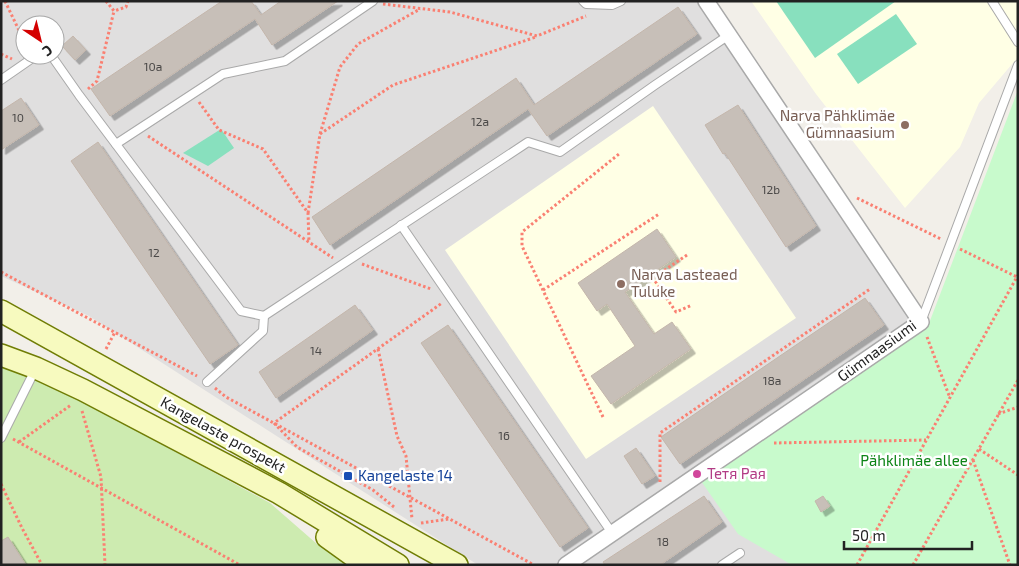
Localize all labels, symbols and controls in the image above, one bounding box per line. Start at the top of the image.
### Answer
north arrow [15,15,65,65]
text: С [39,42,56,60]
house number: 10a [144,59,162,73]
place label: Narva Pähklimäe Gümnaasium [780,106,895,141]
house number: 10 [12,110,24,124]
house number: 12a [471,114,489,128]
marker: Narva Pähklimäe Gümnaasium [899,119,911,131]
house number: 12b [762,182,780,196]
house number: 12 [148,245,160,259]
place label: Narva Lasteaed Tuluke [631,265,738,300]
marker: Narva Lasteaed Tuluke [615,278,627,290]
street label: Gümnaasiumi [833,316,919,385]
house number: 14 [310,343,322,357]
house number: 18a [763,373,781,387]
street label: Kangelaste prospekt [158,392,289,476]
house number: 16 [498,428,510,442]
park label: Pähklimäe allee [860,451,968,469]
place label: Тетя Рая [707,464,766,482]
place label: Kangelaste 14 [358,466,453,484]
marker: Тетя Рая [691,468,703,480]
marker: Kangelaste 14 [342,470,354,482]
scale bar [844,518,972,550]
text: 50 m [852,526,886,544]
house number: 18 [657,534,669,548]

